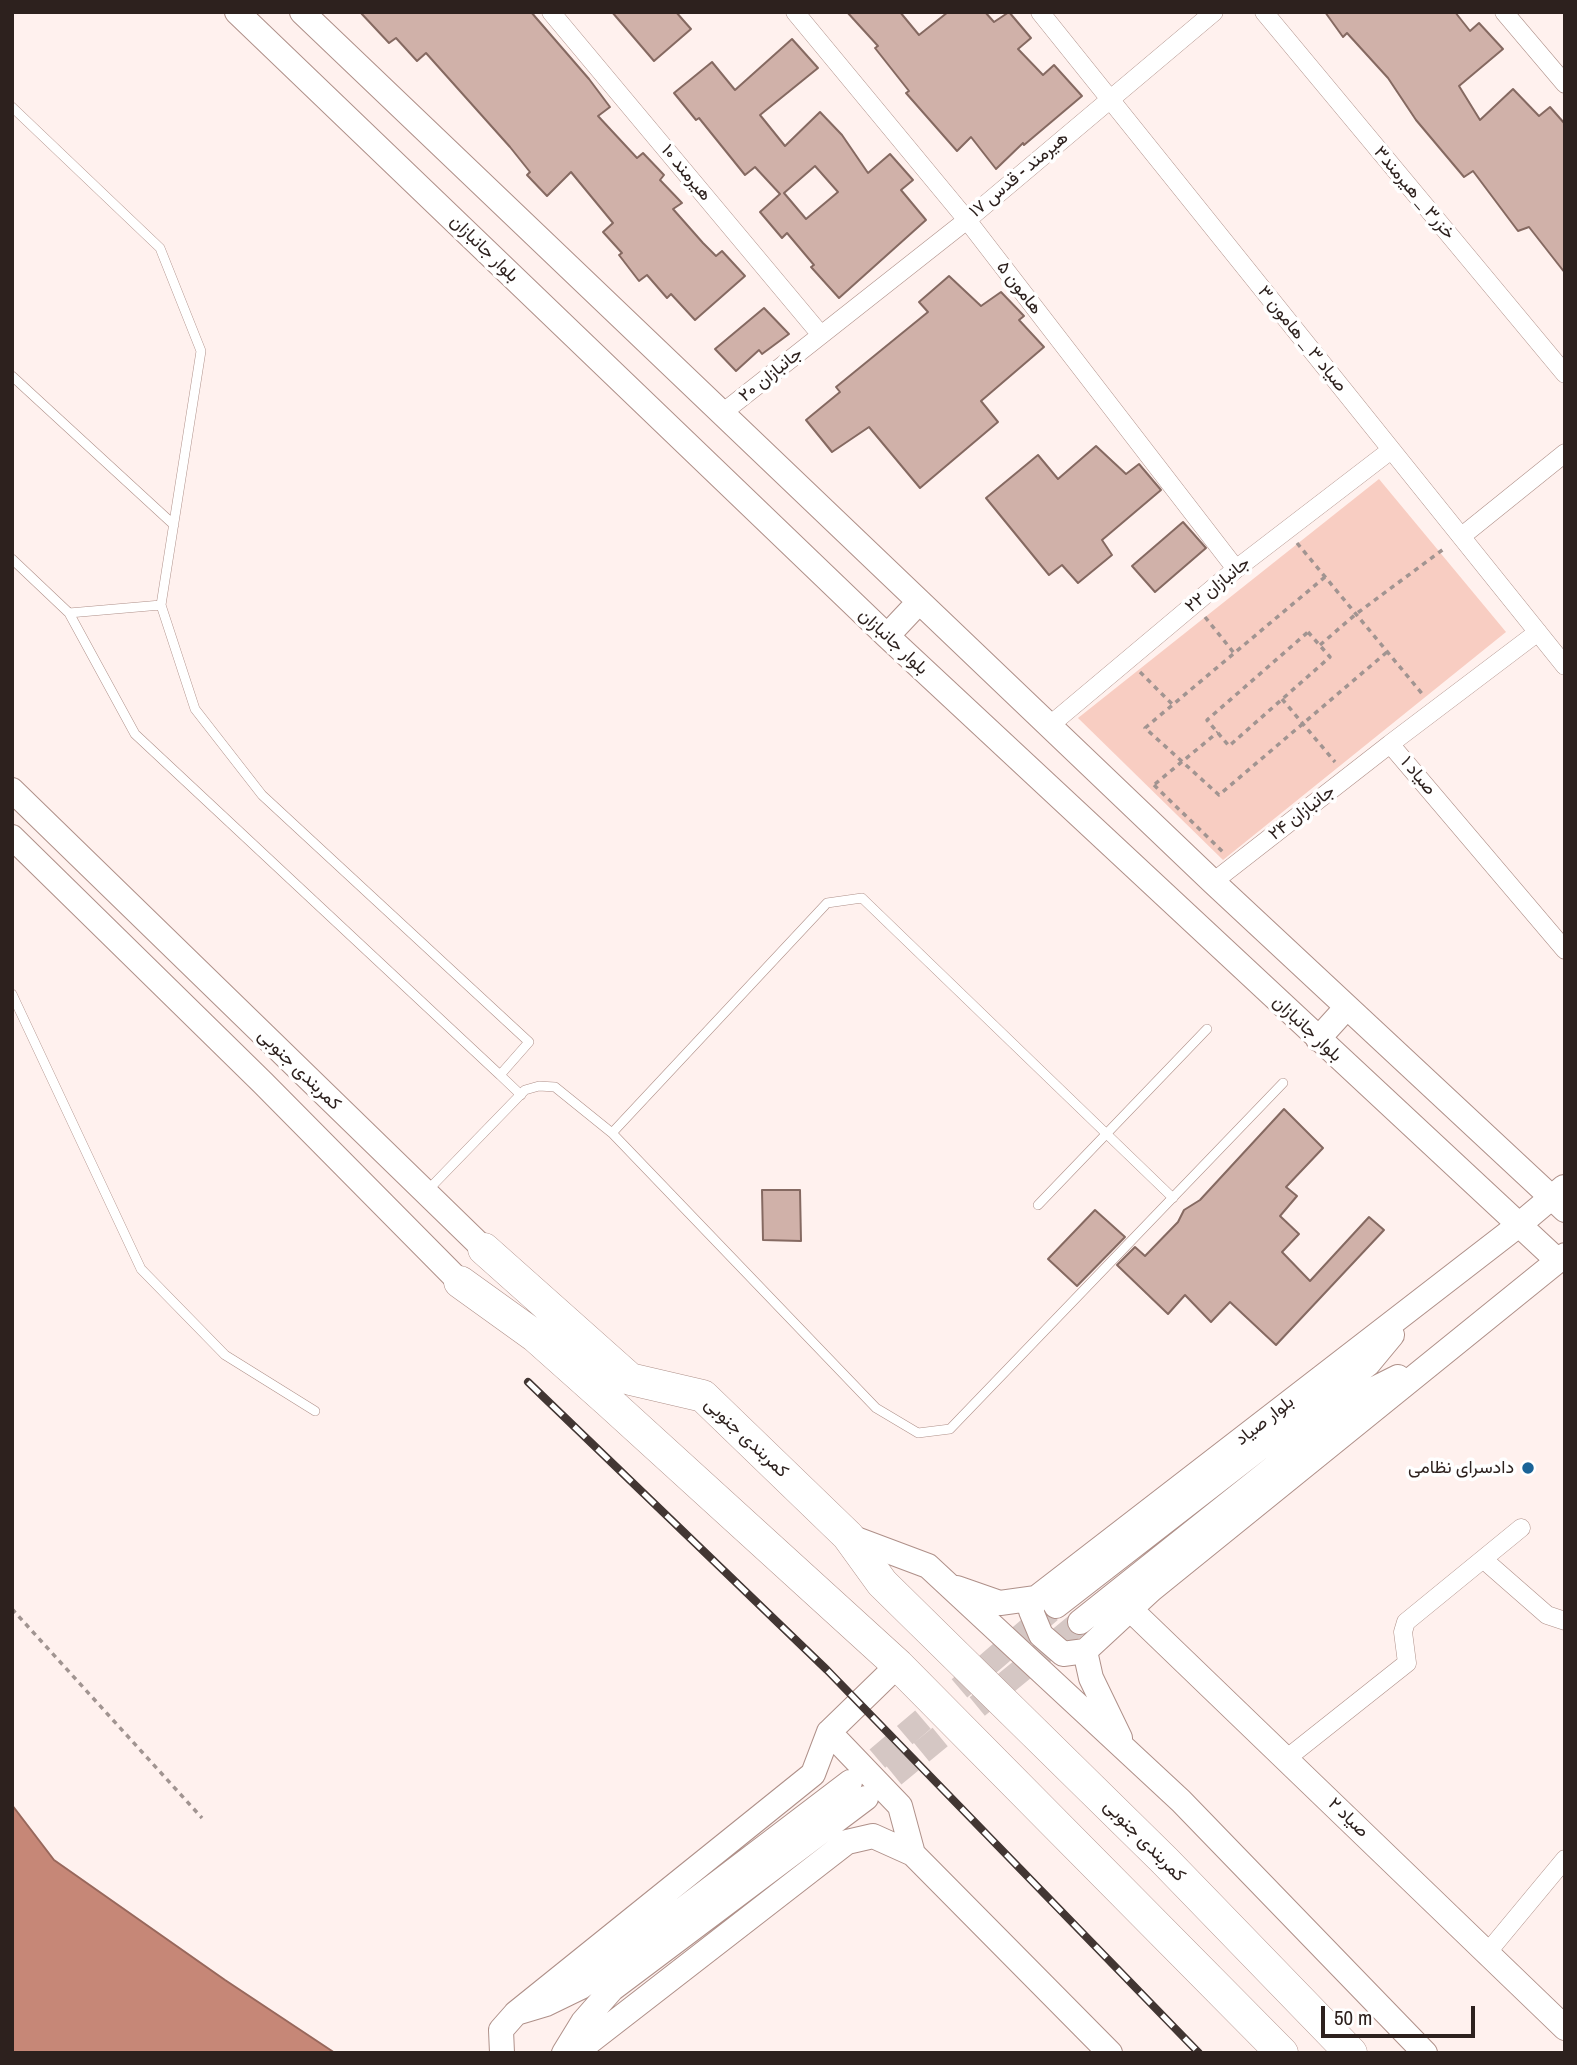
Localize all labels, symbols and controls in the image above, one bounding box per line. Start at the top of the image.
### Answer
street label: هیرمند - قدس ۱۷ [965,127,1073,223]
street label: هیرمند ۱۰ [656,140,716,206]
street label: خزر۳ _ هیرمند۳ [1369,142,1459,244]
street label: بلوار جانبازان [445,211,523,287]
street label: هامون ۵ [991,257,1047,319]
street label: صیاد ۳ _ هامون ۳ [1253,282,1351,396]
street label: جانبازان ۲۰ [735,343,807,407]
street label: جانبازان ۲۲ [1181,552,1255,618]
street label: بلوار جانبازان [854,604,932,680]
street label: صیاد ۱ [1396,752,1440,800]
street label: جانبازان ۲۴ [1265,780,1339,846]
street label: بلوار جانبازان [1268,991,1346,1067]
street label: کمربندی جنوبی [253,1025,345,1115]
street label: بلوار صیاد [1231,1391,1299,1451]
street label: کمربندی جنوبی [699,1393,793,1483]
place label: دادسرای نظامی [1408,1457,1514,1479]
marker: دادسرای نظامی [1520,1460,1536,1476]
street label: صیاد ۲ [1323,1793,1373,1843]
street label: کمربندی جنوبی [1098,1795,1190,1887]
scale bar [1325,1992,1479,2036]
text: 50 m [1334,2003,1372,2032]

